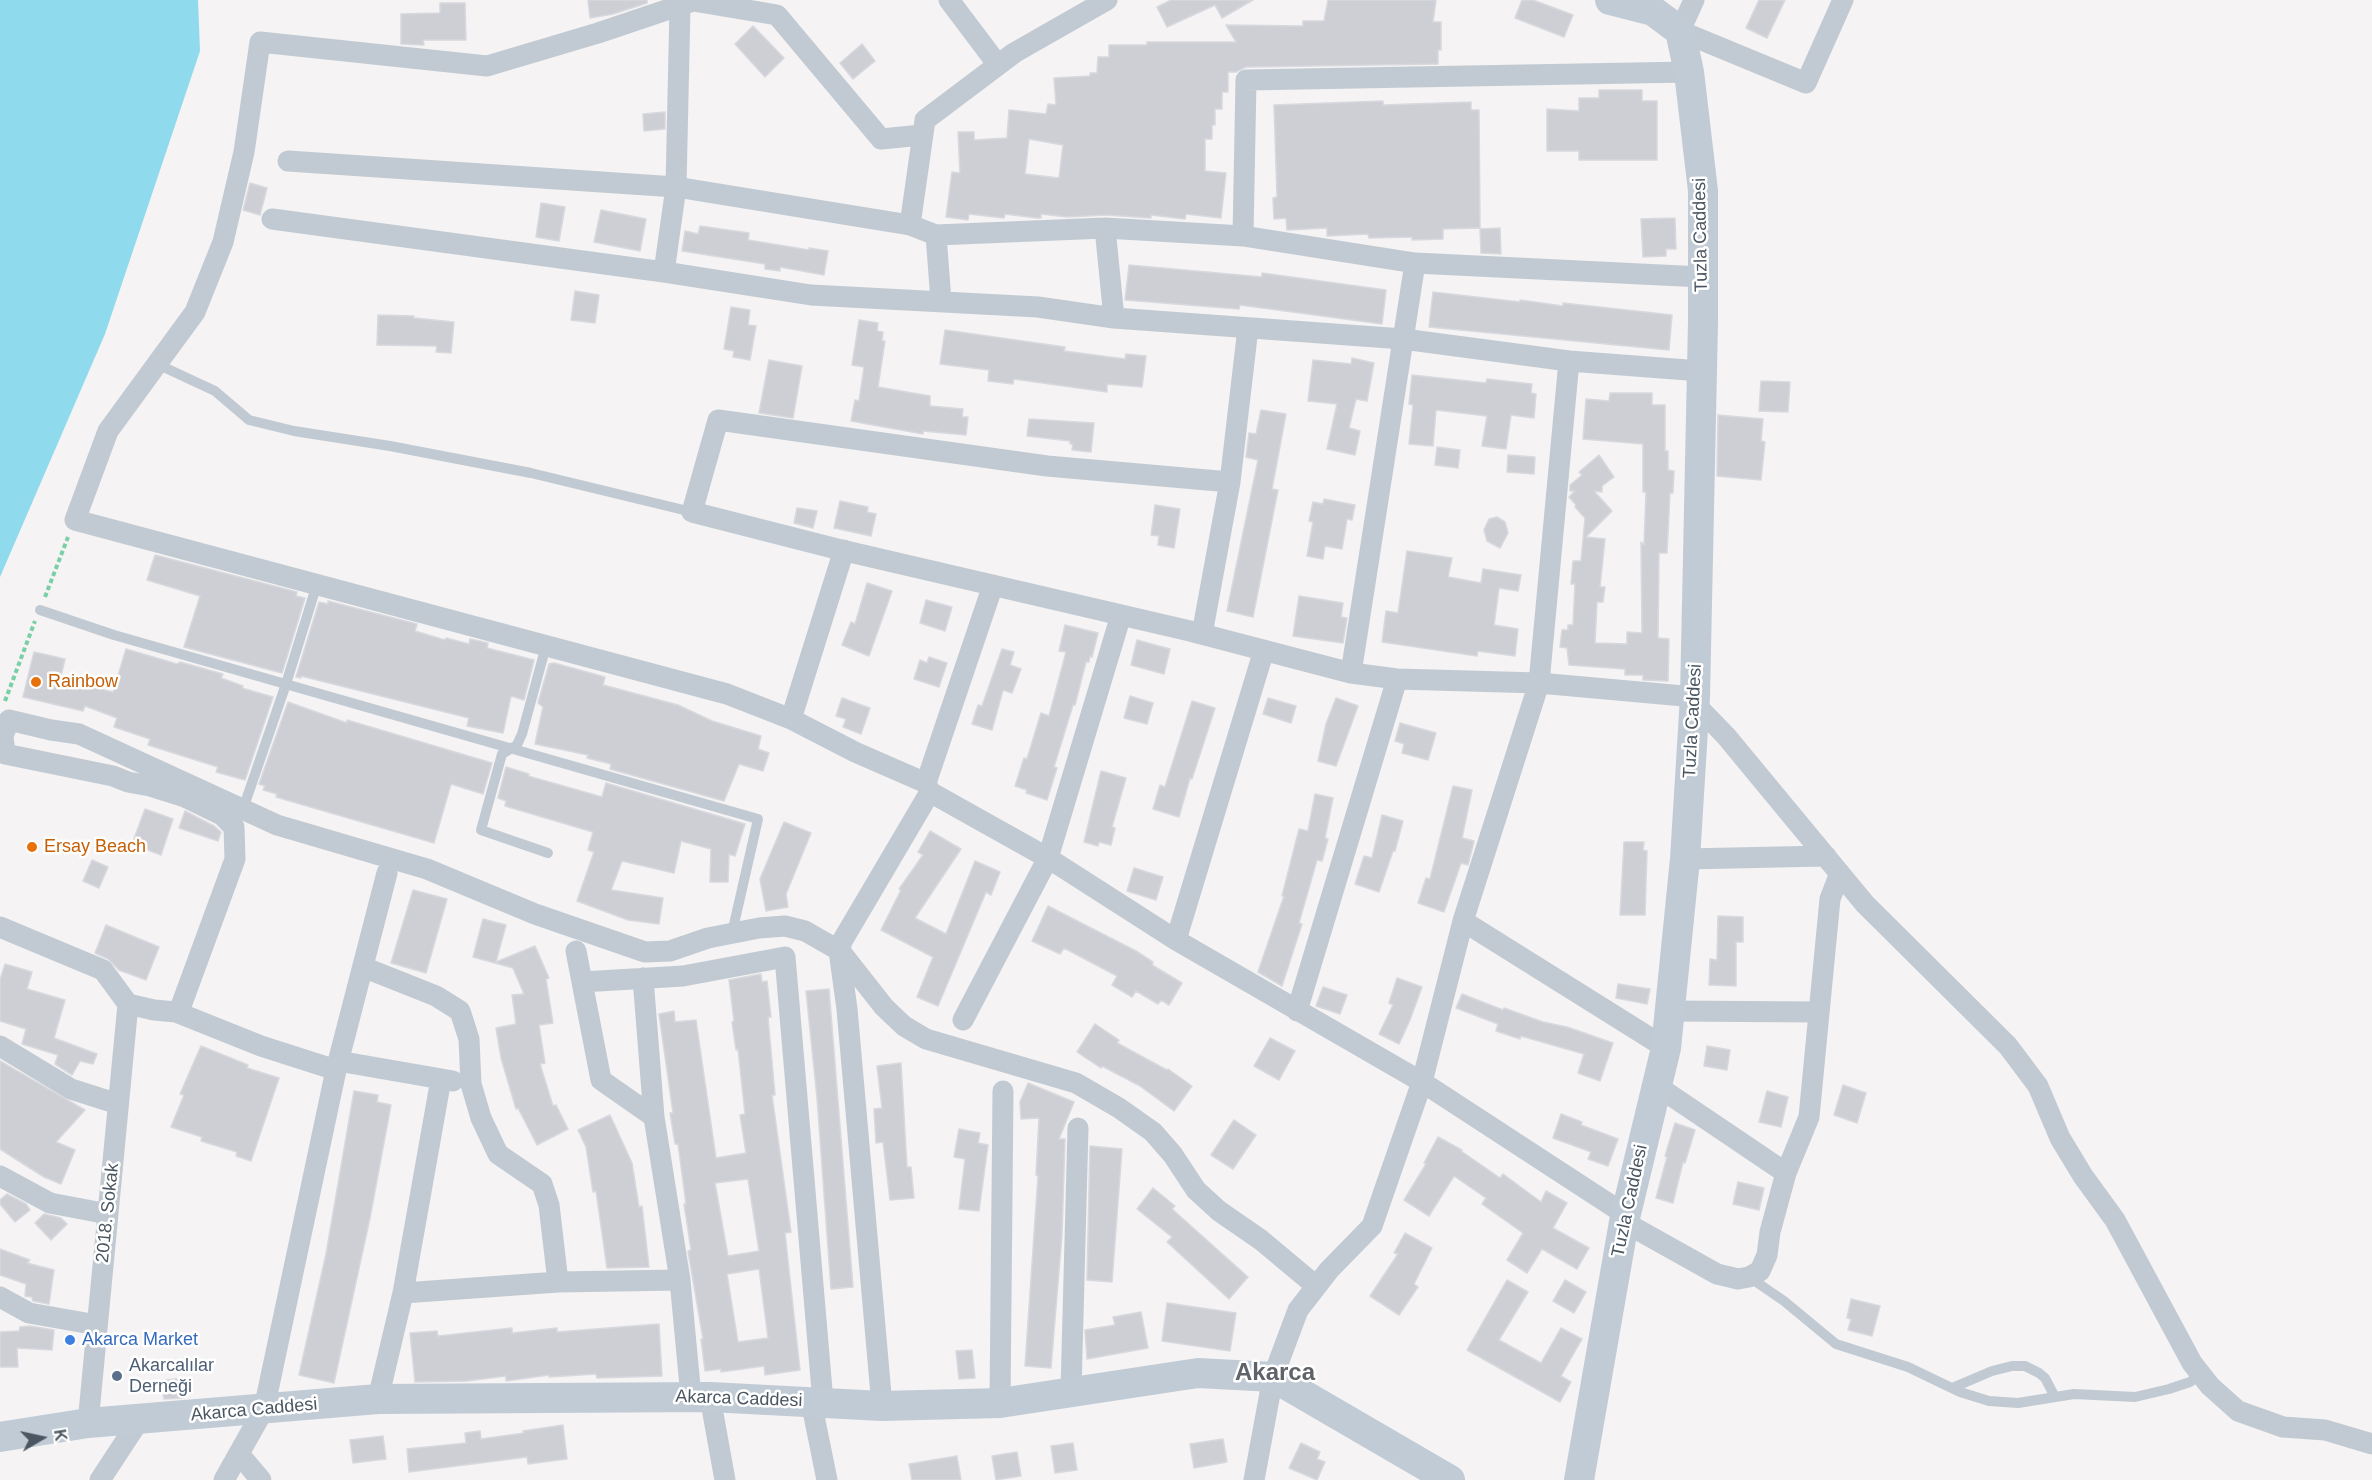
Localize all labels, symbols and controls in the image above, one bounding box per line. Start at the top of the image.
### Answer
street label: Tuzla Caddesi [1689,178,1713,292]
street label: Tuzla Caddesi [1679,663,1707,779]
place label: Rainbow [48,671,118,693]
marker: Rainbow [29,675,43,689]
place label: Ersay Beach [44,836,146,858]
marker: Ersay Beach [25,840,39,854]
street label: Tuzla Caddesi [1608,1143,1652,1259]
street label: 2018. Sokak [92,1162,124,1264]
place label: Akarca Market [82,1329,198,1351]
marker: Akarca Market [63,1333,77,1347]
place label: Akarcalılar Derneği [129,1355,214,1398]
district label: Akarca [1235,1359,1315,1387]
marker: Akarcalılar Derneği [110,1369,124,1383]
street label: Akarca Caddesi [675,1386,803,1412]
street label: Akarca Caddesi [190,1394,318,1426]
north arrow [12,1408,72,1468]
text: K [51,1428,70,1442]

